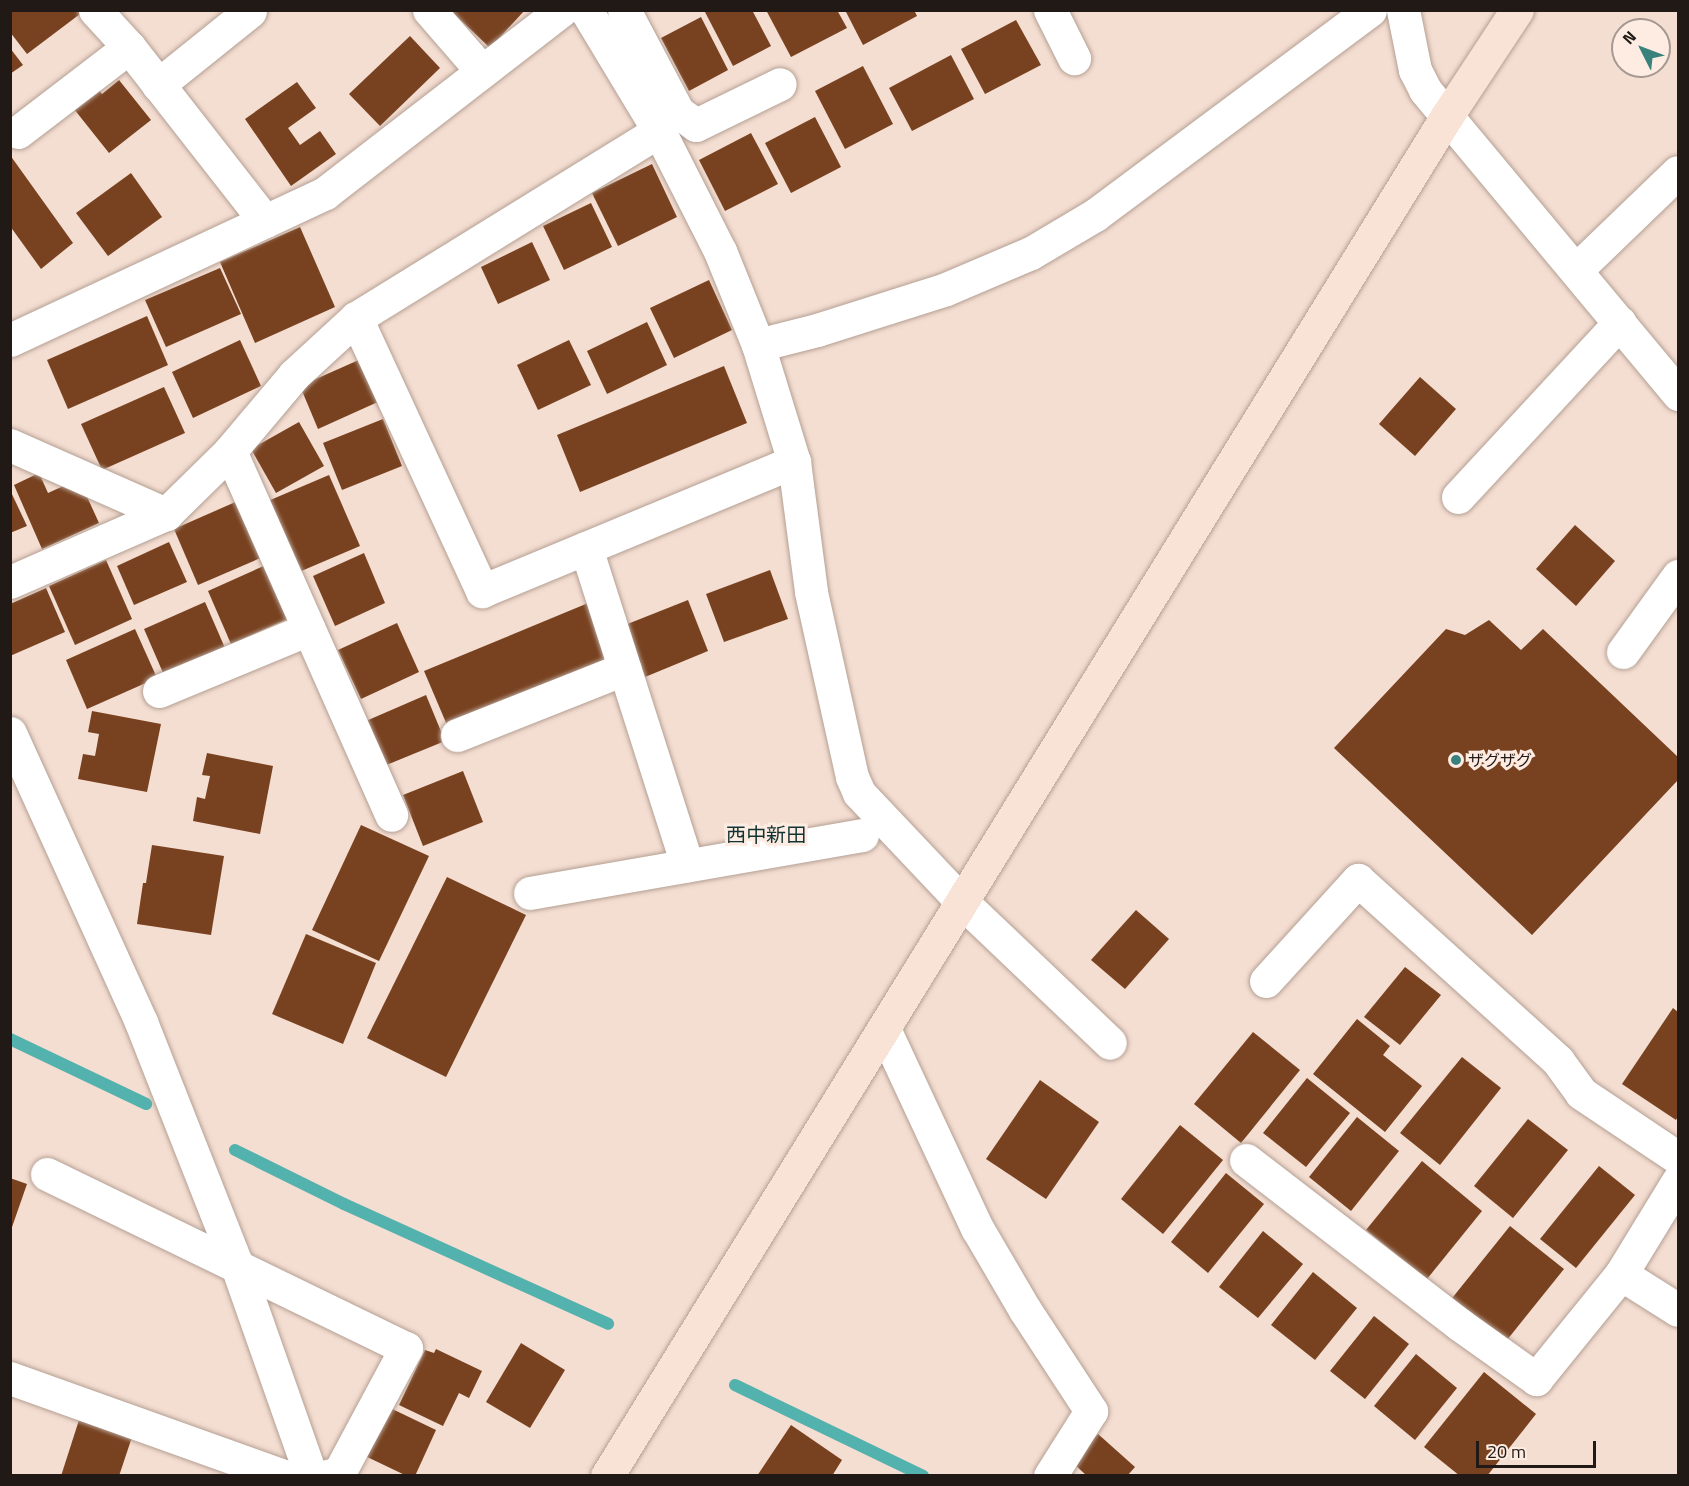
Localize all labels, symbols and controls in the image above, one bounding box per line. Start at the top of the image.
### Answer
north arrow [1611,18,1671,78]
text: N [1616,25,1642,49]
place label: ザグザグ [1468,750,1532,770]
marker: ザグザグ [1449,753,1463,767]
district label: 西中新田 [726,822,806,846]
scale bar [1479,1429,1599,1467]
text: 20 m [1487,1438,1526,1465]

